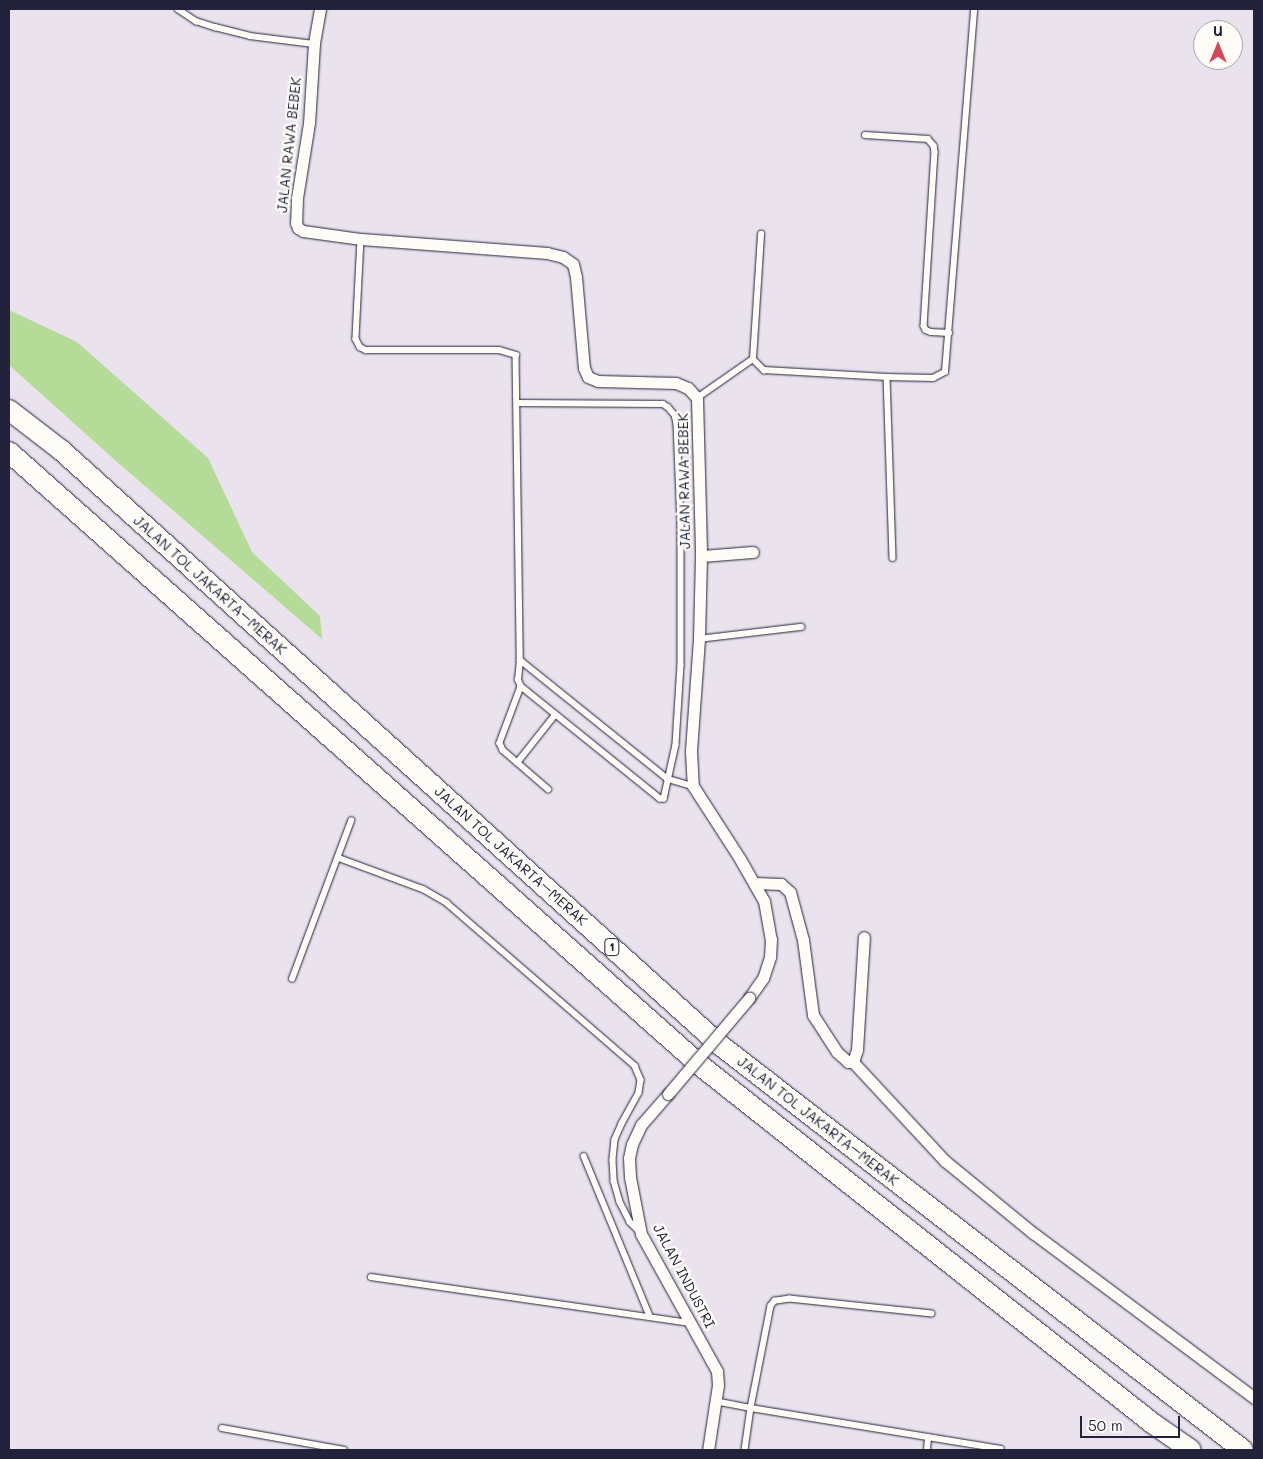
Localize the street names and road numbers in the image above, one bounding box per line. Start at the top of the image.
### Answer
street label: JALAN RAWA BEBEK [274,76,304,214]
street label: JALAN RAWA BEBEK [674,413,694,549]
street label: JALAN TOL JAKARTA–MERAK [130,512,290,658]
street label: JALAN TOL JAKARTA–MERAK [431,783,591,929]
road number: 1 [603,938,621,956]
street label: JALAN TOL JAKARTA–MERAK [734,1053,902,1189]
street label: JALAN INDUSTRI [649,1221,719,1331]

